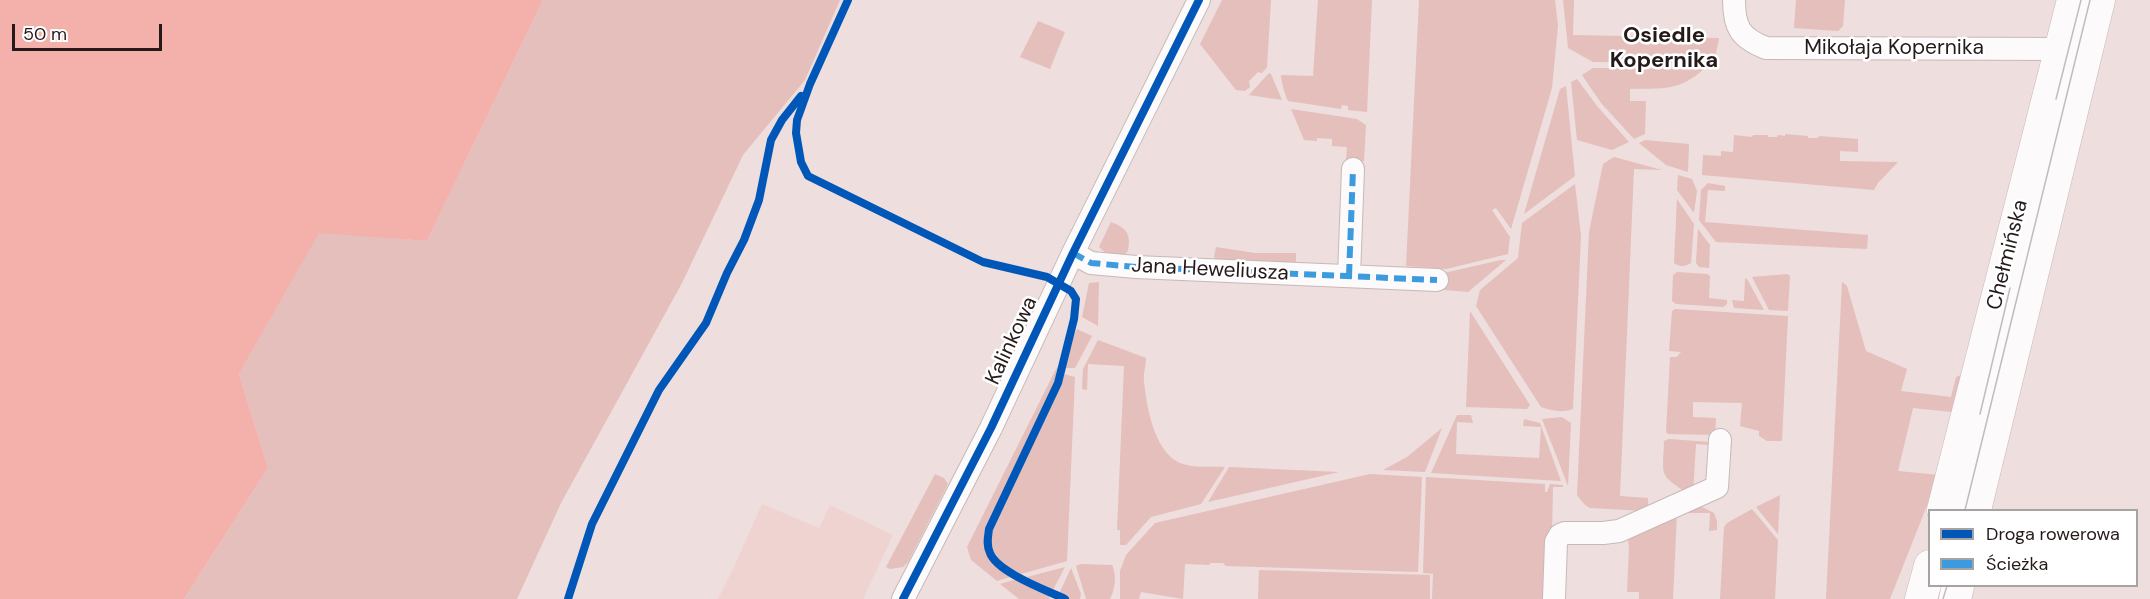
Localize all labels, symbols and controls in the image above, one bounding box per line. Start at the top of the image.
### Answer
scale bar [15,12,165,50]
text: 50 m [23,22,67,46]
district label: Osiedle Kopernika [1610,23,1718,74]
street label: Mikołaja Kopernika [1804,35,1984,61]
street label: Chełmińska [1982,197,2034,313]
street label: Jana Heweliusza [1131,253,1289,287]
street label: Kalinkowa [981,293,1043,389]
legend [1928,509,2138,587]
text: Droga rowerowa [1986,522,2120,546]
text: Ścieżka [1986,552,2048,576]

